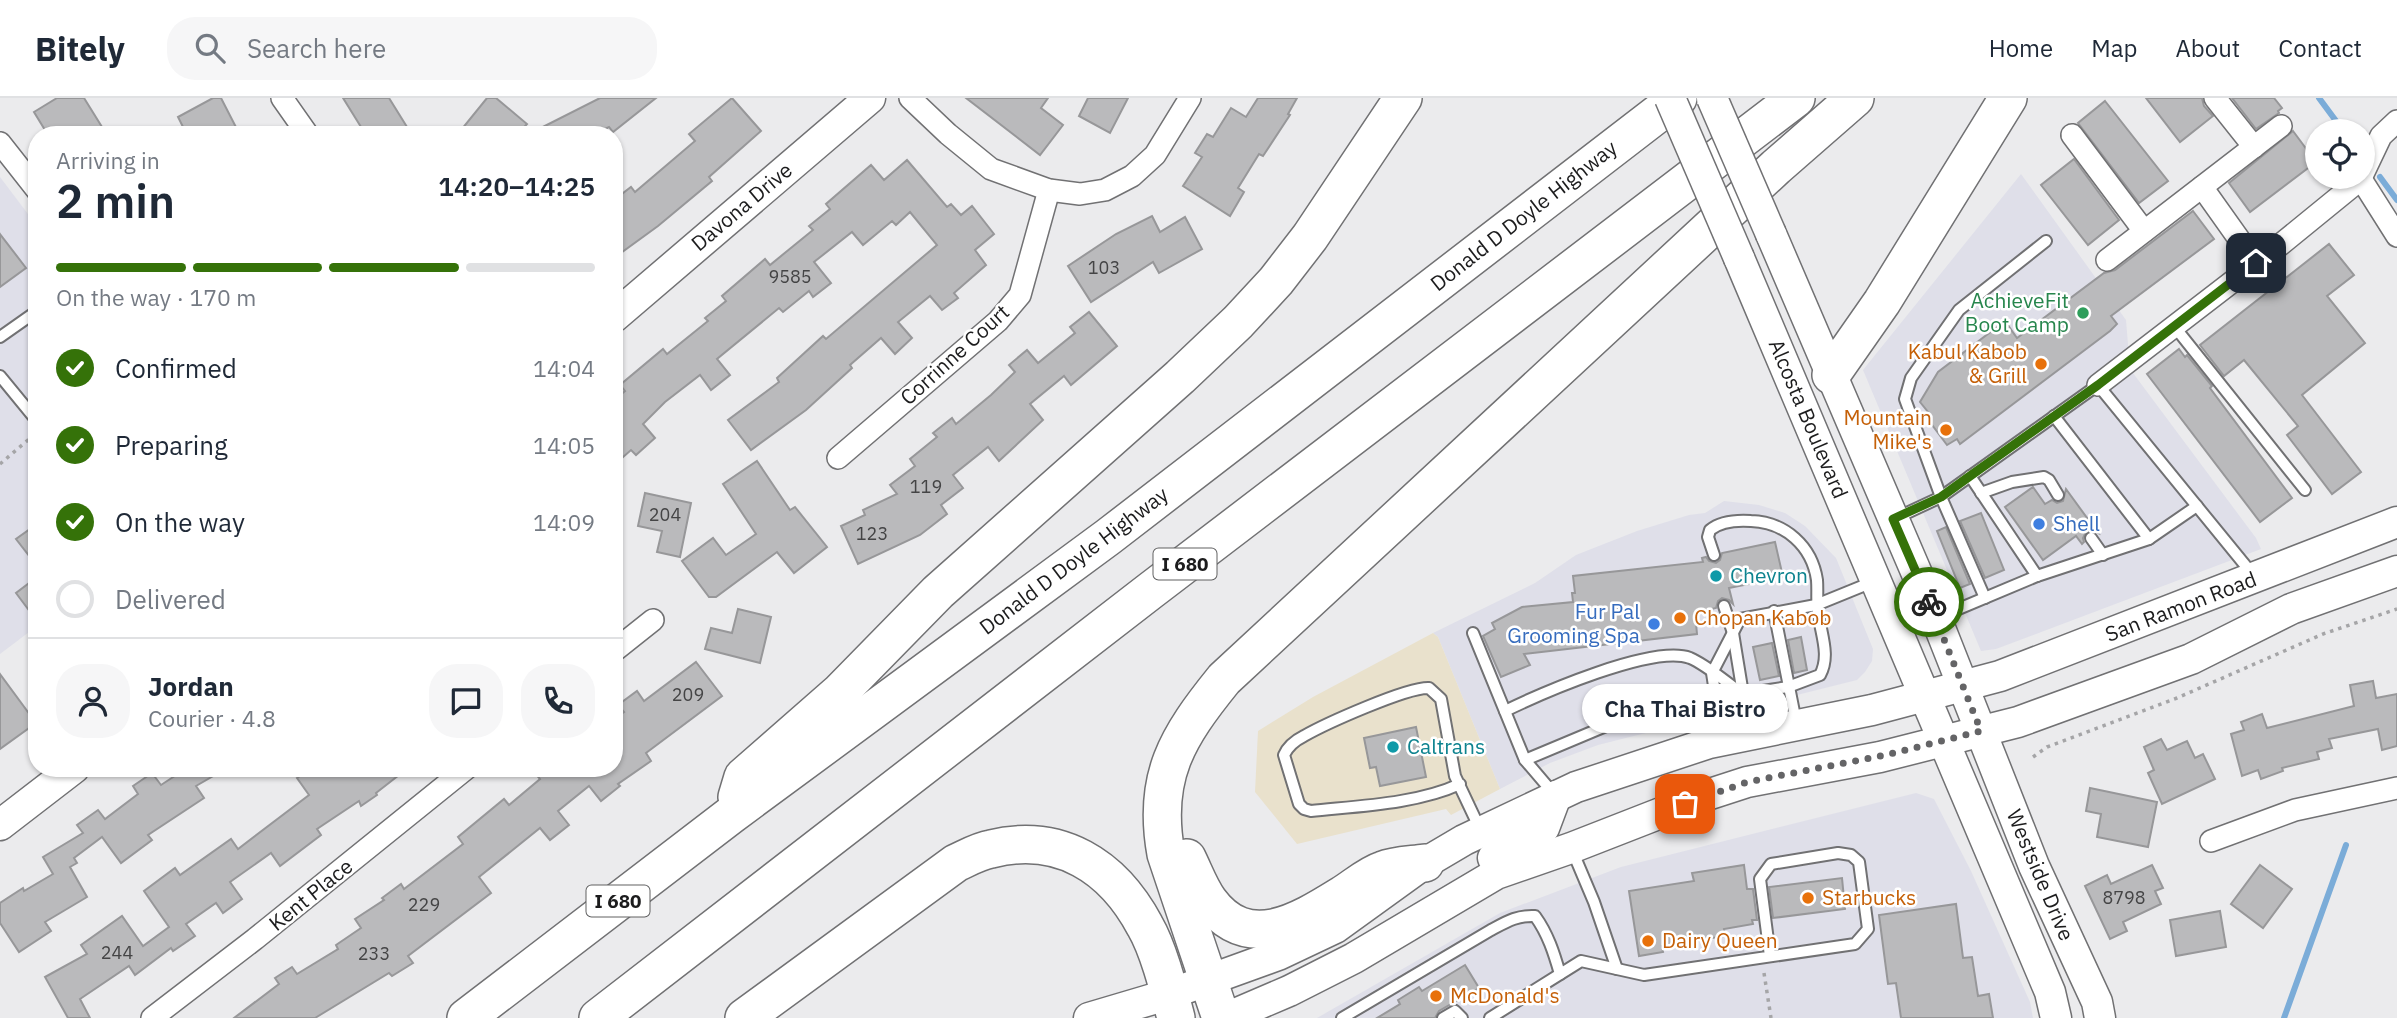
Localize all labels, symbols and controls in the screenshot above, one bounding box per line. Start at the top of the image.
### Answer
search box [167,17,657,80]
text: Bitely [35,27,125,70]
icon: search [191,29,229,67]
text: Search here [247,31,386,65]
text: Home [1989,32,2053,64]
text: Map [2091,32,2137,64]
text: About [2175,32,2240,64]
text: Contact [2278,32,2362,64]
map controls [2305,119,2375,189]
button: locate [2305,119,2375,189]
street label: Donald D Doyle Highway [1424,133,1623,297]
text: Arriving in [56,145,160,175]
street label: Davona Drive [685,156,798,257]
text: 14:20–14:25 [438,169,595,203]
text: 2 min [56,171,175,231]
pin [2226,233,2286,293]
icon: home [2237,244,2275,282]
house number: 103 [1088,256,1120,279]
house number: 9585 [768,265,812,288]
text: On the way · 170 m [56,282,256,312]
place label: AchieveFit Boot Camp [1965,286,2069,338]
street label: Corrinne Court [894,298,1015,411]
marker: AchieveFit Boot Camp [2075,305,2091,321]
street label: Alcosta Boulevard [1763,335,1855,503]
place label: Kabul Kabob & Grill [1908,337,2027,389]
icon: check [56,349,94,387]
text: Confirmed [115,351,237,385]
text: 14:04 [533,353,595,383]
marker: Kabul Kabob & Grill [2033,356,2049,372]
place label: Mountain Mike's [1844,403,1932,455]
marker: Mountain Mike's [1938,422,1954,438]
icon: check [56,426,94,464]
text: Preparing [115,428,228,462]
text: 14:05 [533,430,595,460]
house number: 119 [910,475,942,498]
street label: Donald D Doyle Highway [973,480,1174,641]
icon: check [56,503,94,541]
house number: 204 [649,503,681,526]
text: On the way [115,505,245,539]
text: 14:09 [533,507,595,537]
place label: Shell [2053,509,2100,537]
marker: Shell [2031,516,2047,532]
house number: 123 [856,522,888,545]
road number: I 680 [1154,548,1216,579]
place label: Chevron [1730,561,1808,589]
street label: San Ramon Road [2101,564,2260,648]
courier [1894,567,1964,637]
marker: Chevron [1708,568,1724,584]
text: Delivered [115,582,226,616]
icon: bike [1910,583,1948,621]
place label: Fur Pal Grooming Spa [1507,597,1640,649]
place label: Chopan Kabob [1694,603,1831,631]
marker: Chopan Kabob [1672,610,1688,626]
marker: Fur Pal Grooming Spa [1646,616,1662,632]
button: person [56,664,130,738]
button: chat [429,664,503,738]
button: phone [521,664,595,738]
text: Jordan [148,669,234,703]
house number: 209 [672,683,704,706]
callout: Cha Thai Bistro [1582,685,1788,734]
text: Cha Thai Bistro [1604,693,1766,723]
text: Courier · 4.8 [148,703,276,733]
place label: Caltrans [1407,732,1485,760]
marker: Caltrans [1385,739,1401,755]
pin [1655,774,1715,834]
icon: bag [1666,785,1704,823]
street label: Westside Drive [2001,805,2081,945]
street label: Kent Place [263,852,358,937]
place label: Starbucks [1822,883,1916,911]
road number: I 680 [586,886,650,916]
house number: 8798 [2102,886,2146,909]
marker: Starbucks [1800,890,1816,906]
house number: 229 [408,893,440,916]
place label: Dairy Queen [1662,926,1778,954]
marker: Dairy Queen [1640,933,1656,949]
house number: 244 [101,941,133,964]
house number: 233 [358,942,390,965]
place label: McDonald's [1450,981,1560,1009]
marker: McDonald's [1428,988,1444,1004]

